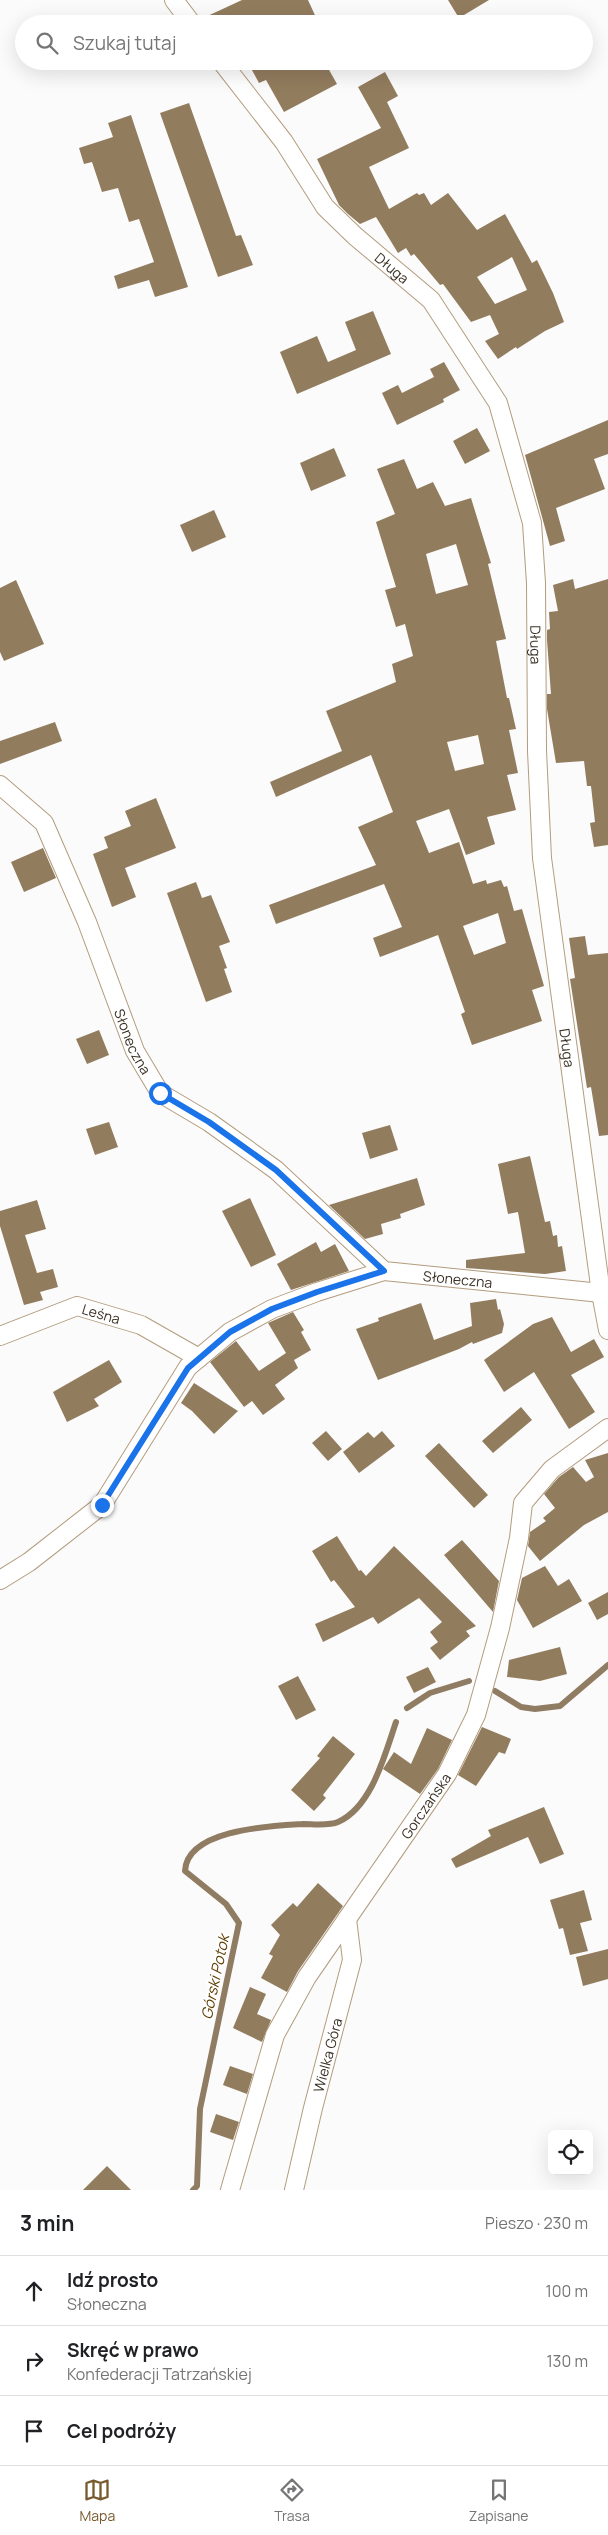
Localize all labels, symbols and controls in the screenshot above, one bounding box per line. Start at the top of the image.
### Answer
search box [15,15,593,70]
icon: search [33,29,61,57]
text: Szukaj tutaj [73,30,176,56]
street label: Długa [371,248,413,287]
street label: Długa [527,625,546,664]
street label: Słoneczna [111,1006,156,1077]
street label: Długa [556,1027,580,1069]
route start [149,1082,172,1105]
street label: Słoneczna [422,1266,493,1291]
street label: Leśna [80,1299,123,1328]
route end [91,1494,114,1517]
street label: Gorczańska [396,1769,455,1842]
water label: Górski Potok [196,1930,235,2021]
street label: Wielka Góra [308,2016,346,2094]
map controls [548,2130,593,2175]
button: locate [548,2130,593,2175]
text: 3 min [20,2209,74,2237]
text: Pieszo · 230 m [485,2212,588,2234]
text: Idź prosto [67,2267,158,2293]
icon: ahead [20,2277,48,2305]
text: 100 m [545,2280,588,2302]
text: Słoneczna [67,2293,147,2315]
text: Skręć w prawo [67,2337,199,2363]
icon: right [20,2347,48,2375]
text: 130 m [546,2350,588,2372]
text: Konfederacji Tatrzańskiej [67,2363,252,2385]
icon: arrive [20,2417,48,2445]
text: Cel podróży [67,2418,176,2444]
tab: Mapa [80,2476,115,2525]
tab: Trasa [274,2476,310,2525]
tab: Zapisane [469,2476,528,2525]

